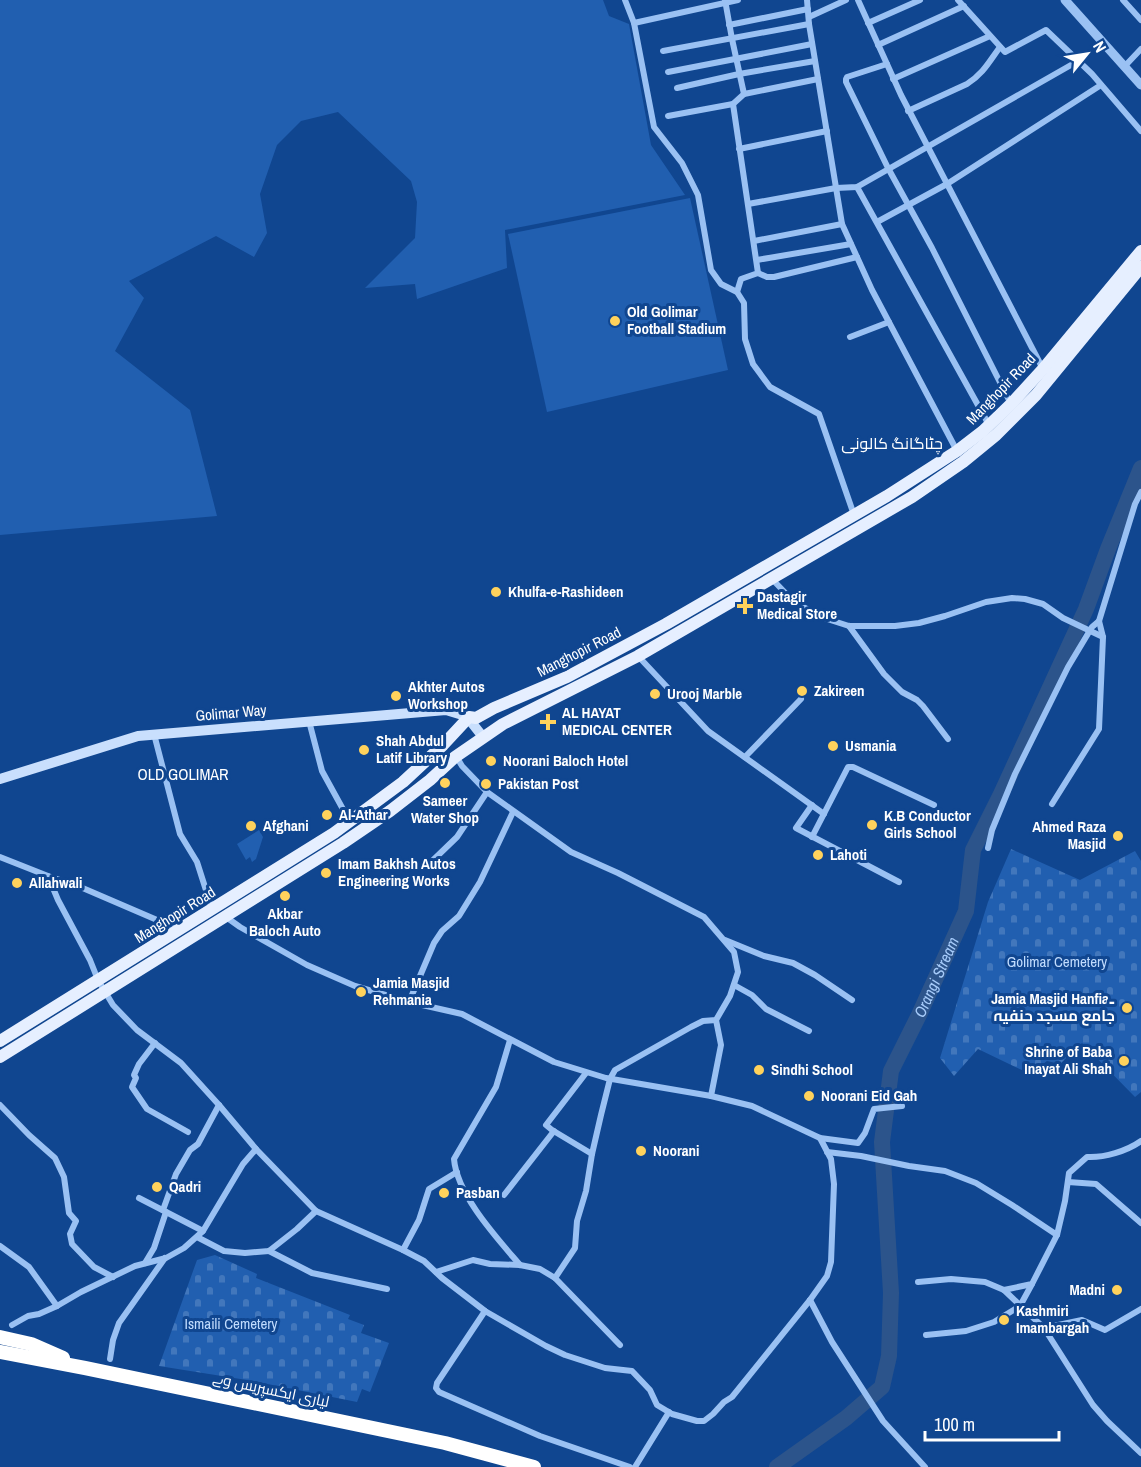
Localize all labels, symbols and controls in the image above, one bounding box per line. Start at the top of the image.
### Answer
north arrow [1057,24,1117,84]
text: N [1088,37,1112,56]
place label: Old Golimar Football Stadium [627,301,726,339]
marker: Old Golimar Football Stadium [608,314,622,328]
street label: Manghopir Road [961,348,1040,429]
district label: چٹاگانگ کالونی [841,432,943,455]
place label: Khulfa-e-Rashideen [508,581,624,602]
marker: Khulfa-e-Rashideen [489,585,503,599]
place label: Dastagir Medical Store [757,586,837,624]
marker: Dastagir Medical Store [738,599,752,613]
street label: Manghopir Road [533,621,624,682]
place label: Akhter Autos Workshop [408,676,485,714]
place label: Zakireen [814,680,865,701]
place label: Urooj Marble [667,683,742,704]
marker: Zakireen [795,684,809,698]
marker: Urooj Marble [648,687,662,701]
marker: Akhter Autos Workshop [389,689,403,703]
street label: Golimar Way [195,699,268,726]
place label: AL HAYAT MEDICAL CENTER [562,702,672,740]
marker: AL HAYAT MEDICAL CENTER [539,713,557,731]
place label: Shah Abdul Latif Library [376,730,447,768]
place label: Usmania [845,735,896,756]
marker: Usmania [826,739,840,753]
marker: Shah Abdul Latif Library [357,743,371,757]
place label: Noorani Baloch Hotel [503,750,628,771]
marker: Noorani Baloch Hotel [484,754,498,768]
district label: OLD GOLIMAR [137,763,229,785]
place label: Pakistan Post [498,773,579,794]
marker: Sameer Water Shop [438,776,452,790]
marker: Pakistan Post [479,777,493,791]
place label: Sameer Water Shop [411,790,479,828]
place label: Al-Athar [339,804,388,825]
place label: K.B Conductor Girls School [884,805,971,843]
marker: Al-Athar [320,808,334,822]
place label: Afghani [263,815,309,836]
place label: Ahmed Raza Masjid [1032,816,1106,854]
marker: K.B Conductor Girls School [865,818,879,832]
marker: Afghani [244,819,258,833]
marker: Ahmed Raza Masjid [1111,829,1125,843]
place label: Lahoti [830,844,867,865]
marker: Lahoti [811,848,825,862]
place label: Imam Bakhsh Autos Engineering Works [338,853,456,891]
marker: Imam Bakhsh Autos Engineering Works [319,866,333,880]
place label: Allahwali [29,872,82,893]
marker: Allahwali [10,876,24,890]
street label: Manghopir Road [130,881,219,948]
marker: Akbar Baloch Auto [278,889,292,903]
place label: Akbar Baloch Auto [249,903,321,941]
water label: Orangi Stream [908,933,964,1021]
park label: Golimar Cemetery [1007,951,1108,972]
place label: Jamia Masjid Rehmania [373,972,450,1010]
marker: Jamia Masjid Rehmania [354,985,368,999]
place label: Jamia Masjid Hanfia۔ جامع مسجد حنفیہ [991,988,1115,1026]
marker: Jamia Masjid Hanfia۔ جامع مسجد حنفیہ [1120,1001,1134,1015]
place label: Shrine of Baba Inayat Ali Shah [1024,1041,1112,1079]
marker: Shrine of Baba Inayat Ali Shah [1117,1054,1131,1068]
place label: Sindhi School [771,1059,853,1080]
marker: Sindhi School [752,1063,766,1077]
place label: Noorani Eid Gah [821,1085,917,1106]
marker: Noorani Eid Gah [802,1089,816,1103]
place label: Noorani [653,1140,699,1161]
marker: Noorani [634,1144,648,1158]
place label: Qadri [169,1176,201,1197]
marker: Qadri [150,1180,164,1194]
place label: Pasban [456,1182,500,1203]
marker: Pasban [437,1186,451,1200]
place label: Madni [1069,1279,1105,1300]
marker: Madni [1110,1283,1124,1297]
place label: Kashmiri Imambargah [1016,1300,1089,1338]
park label: Ismaili Cemetery [185,1313,278,1334]
marker: Kashmiri Imambargah [997,1313,1011,1327]
street label: لیاری ایکسپریس وے [211,1367,331,1412]
scale bar [925,1404,1058,1442]
text: 100 m [934,1412,975,1437]

